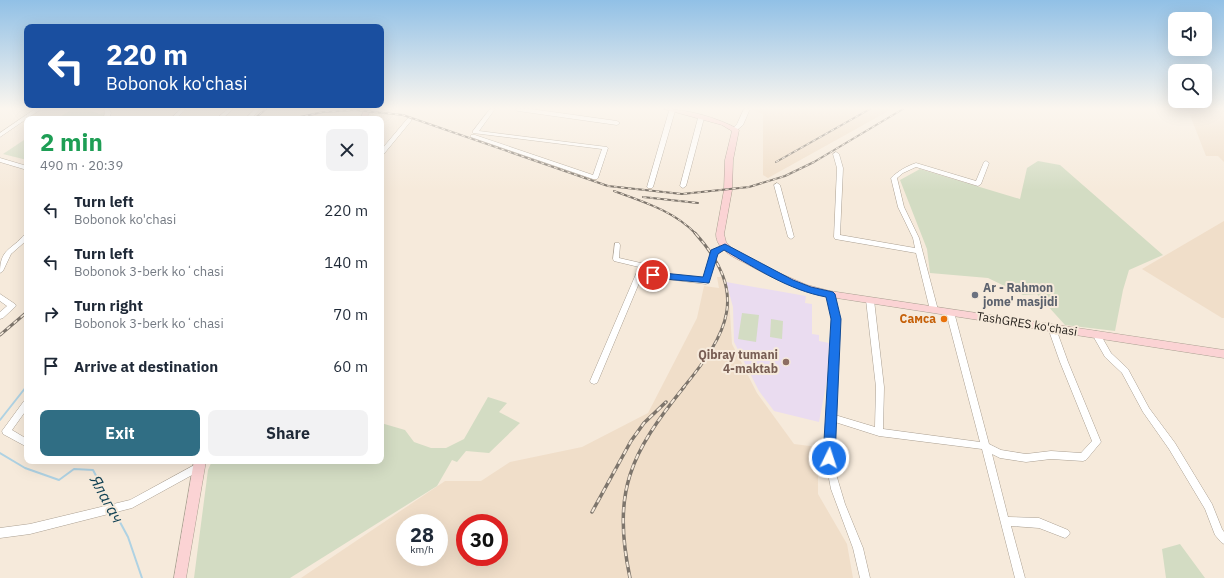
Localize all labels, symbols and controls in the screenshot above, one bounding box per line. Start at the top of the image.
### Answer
map controls [1168,12,1212,108]
button: sound [1168,12,1212,56]
text: 220 m [106,36,188,73]
icon: left [40,40,92,92]
button: search [1168,64,1212,108]
text: Bobonok ko'chasi [106,72,247,95]
text: 2 min [40,126,103,158]
button: close [326,129,368,171]
text: 490 m · 20:39 [40,157,123,174]
text: Turn left [74,192,134,211]
icon: left [40,199,62,221]
text: 220 m [324,201,368,220]
text: Bobonok ko'chasi [74,211,176,228]
text: Turn left [74,244,134,263]
icon: left [40,251,62,273]
text: 140 m [324,253,368,272]
pin [636,258,670,292]
text: Bobonok 3-berk koʻchasi [74,263,224,280]
icon: arrive [642,264,664,286]
place label: Ar - Rahmon jome' masjidi [982,280,1058,309]
marker: Ar - Rahmon jome' masjidi [970,290,980,300]
text: Turn right [74,296,143,315]
icon: right [40,303,62,325]
text: 70 m [333,305,368,324]
street label: TashGRES ko'chasi [976,308,1078,339]
place label: Самса [900,311,936,326]
marker: Самса [939,314,949,324]
text: Bobonok 3-berk koʻchasi [74,315,224,332]
place label: Qibray tumani 4-maktab [698,347,778,376]
icon: arrive [40,355,62,377]
text: Arrive at destination [74,357,218,376]
text: 60 m [333,357,368,376]
marker: Qibray tumani 4-maktab [781,357,791,367]
button: Exit [40,410,200,456]
button: Share [208,410,368,456]
position arrow [808,437,850,479]
water label: Ялагач [85,471,128,527]
speed limit sign: 30 [456,514,508,566]
text: 28 [410,521,434,548]
text: km/h [410,543,434,556]

